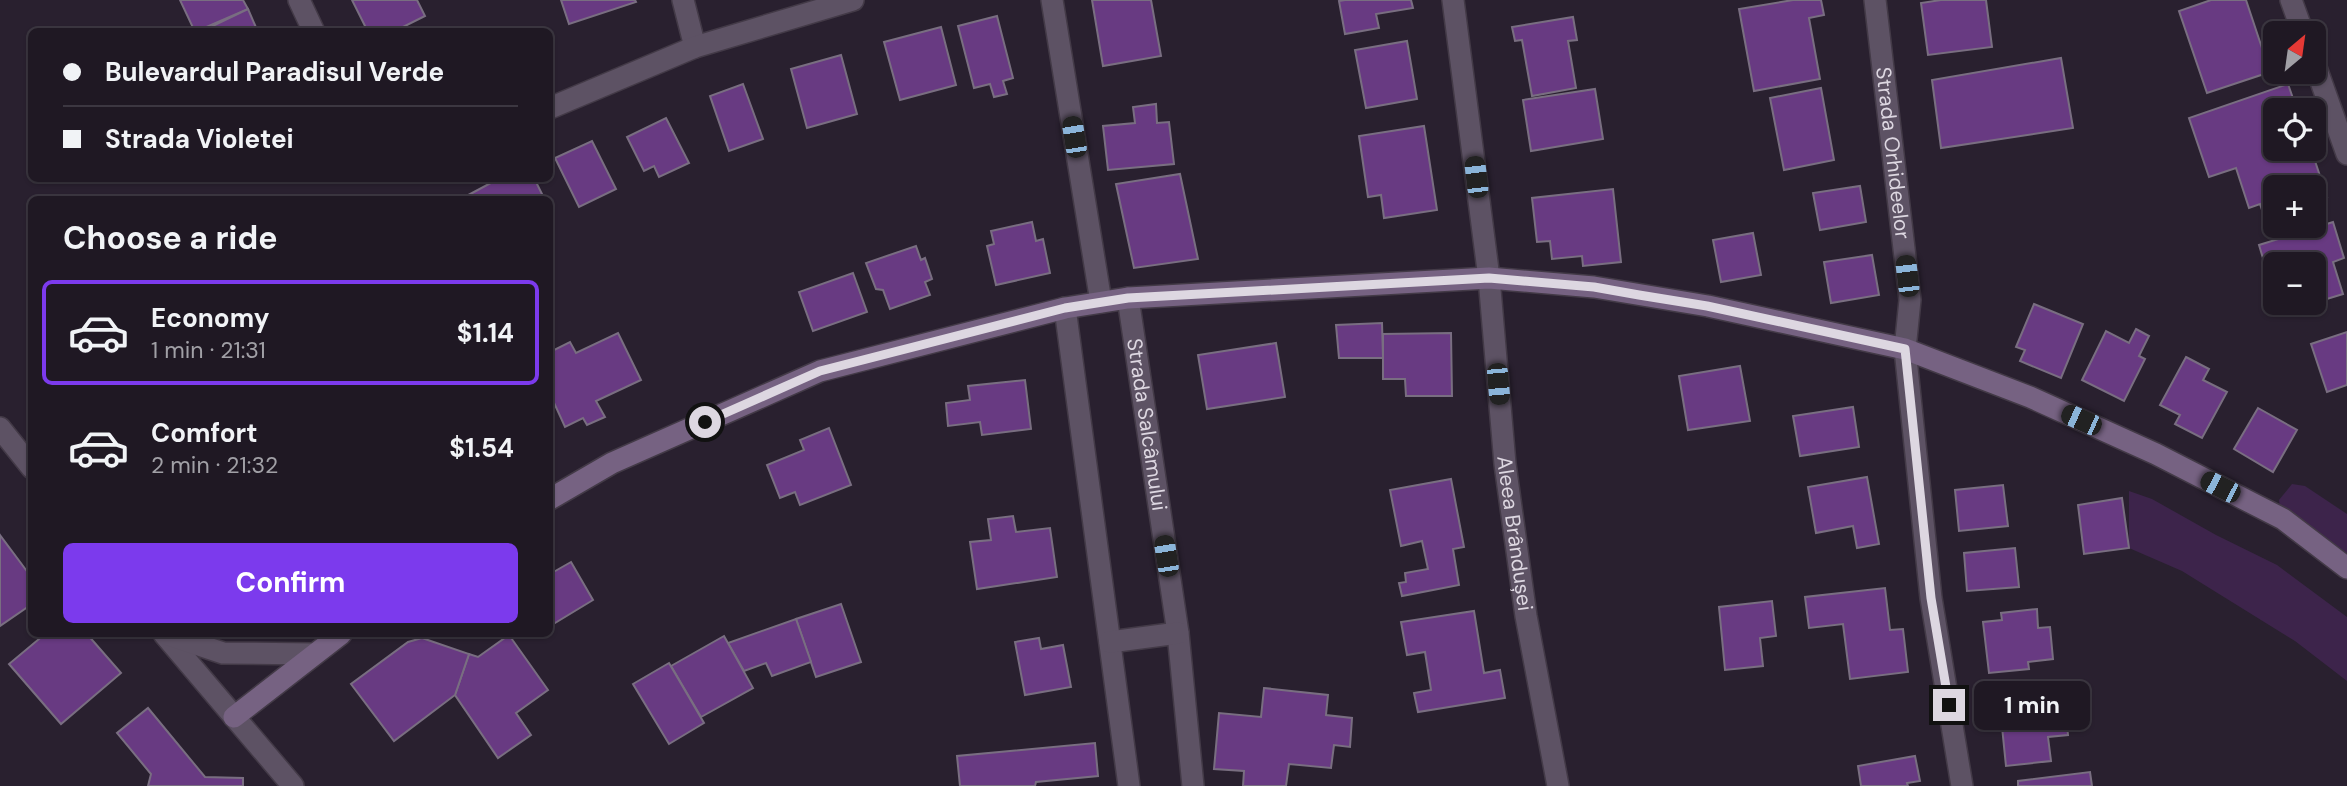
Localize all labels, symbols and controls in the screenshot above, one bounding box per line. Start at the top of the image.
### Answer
north arrow [2263,21,2326,84]
map controls [2263,21,2326,315]
text: Bulevardul Paradisul Verde [105,55,444,89]
street label: Strada Orhideelor [1869,65,1917,241]
button: locate [2263,98,2326,161]
car [1061,115,1088,159]
text: Strada Violetei [105,122,294,156]
car [1464,155,1489,199]
button: + [2263,175,2326,238]
text: Choose a ride [63,217,278,259]
button: − [2263,252,2326,315]
car [1895,254,1920,298]
icon: car [67,301,130,364]
text: Economy [151,301,269,335]
text: $1.14 [457,316,514,350]
text: 1 min · 21:31 [151,335,266,365]
street label: Strada Salcâmului [1120,336,1174,513]
car [1486,362,1511,406]
car [2058,402,2105,438]
route start [689,406,721,438]
icon: car [67,416,130,479]
text: Comfort [151,416,257,450]
text: $1.54 [449,431,514,465]
text: 2 min · 21:32 [151,450,278,480]
street label: Aleea Brândușei [1490,455,1539,613]
car [2197,468,2244,506]
car [1153,534,1180,578]
button: Confirm [63,543,518,623]
callout: 1 min [1974,680,2089,730]
route end [1933,689,1965,721]
text: 1 min [2004,690,2060,720]

